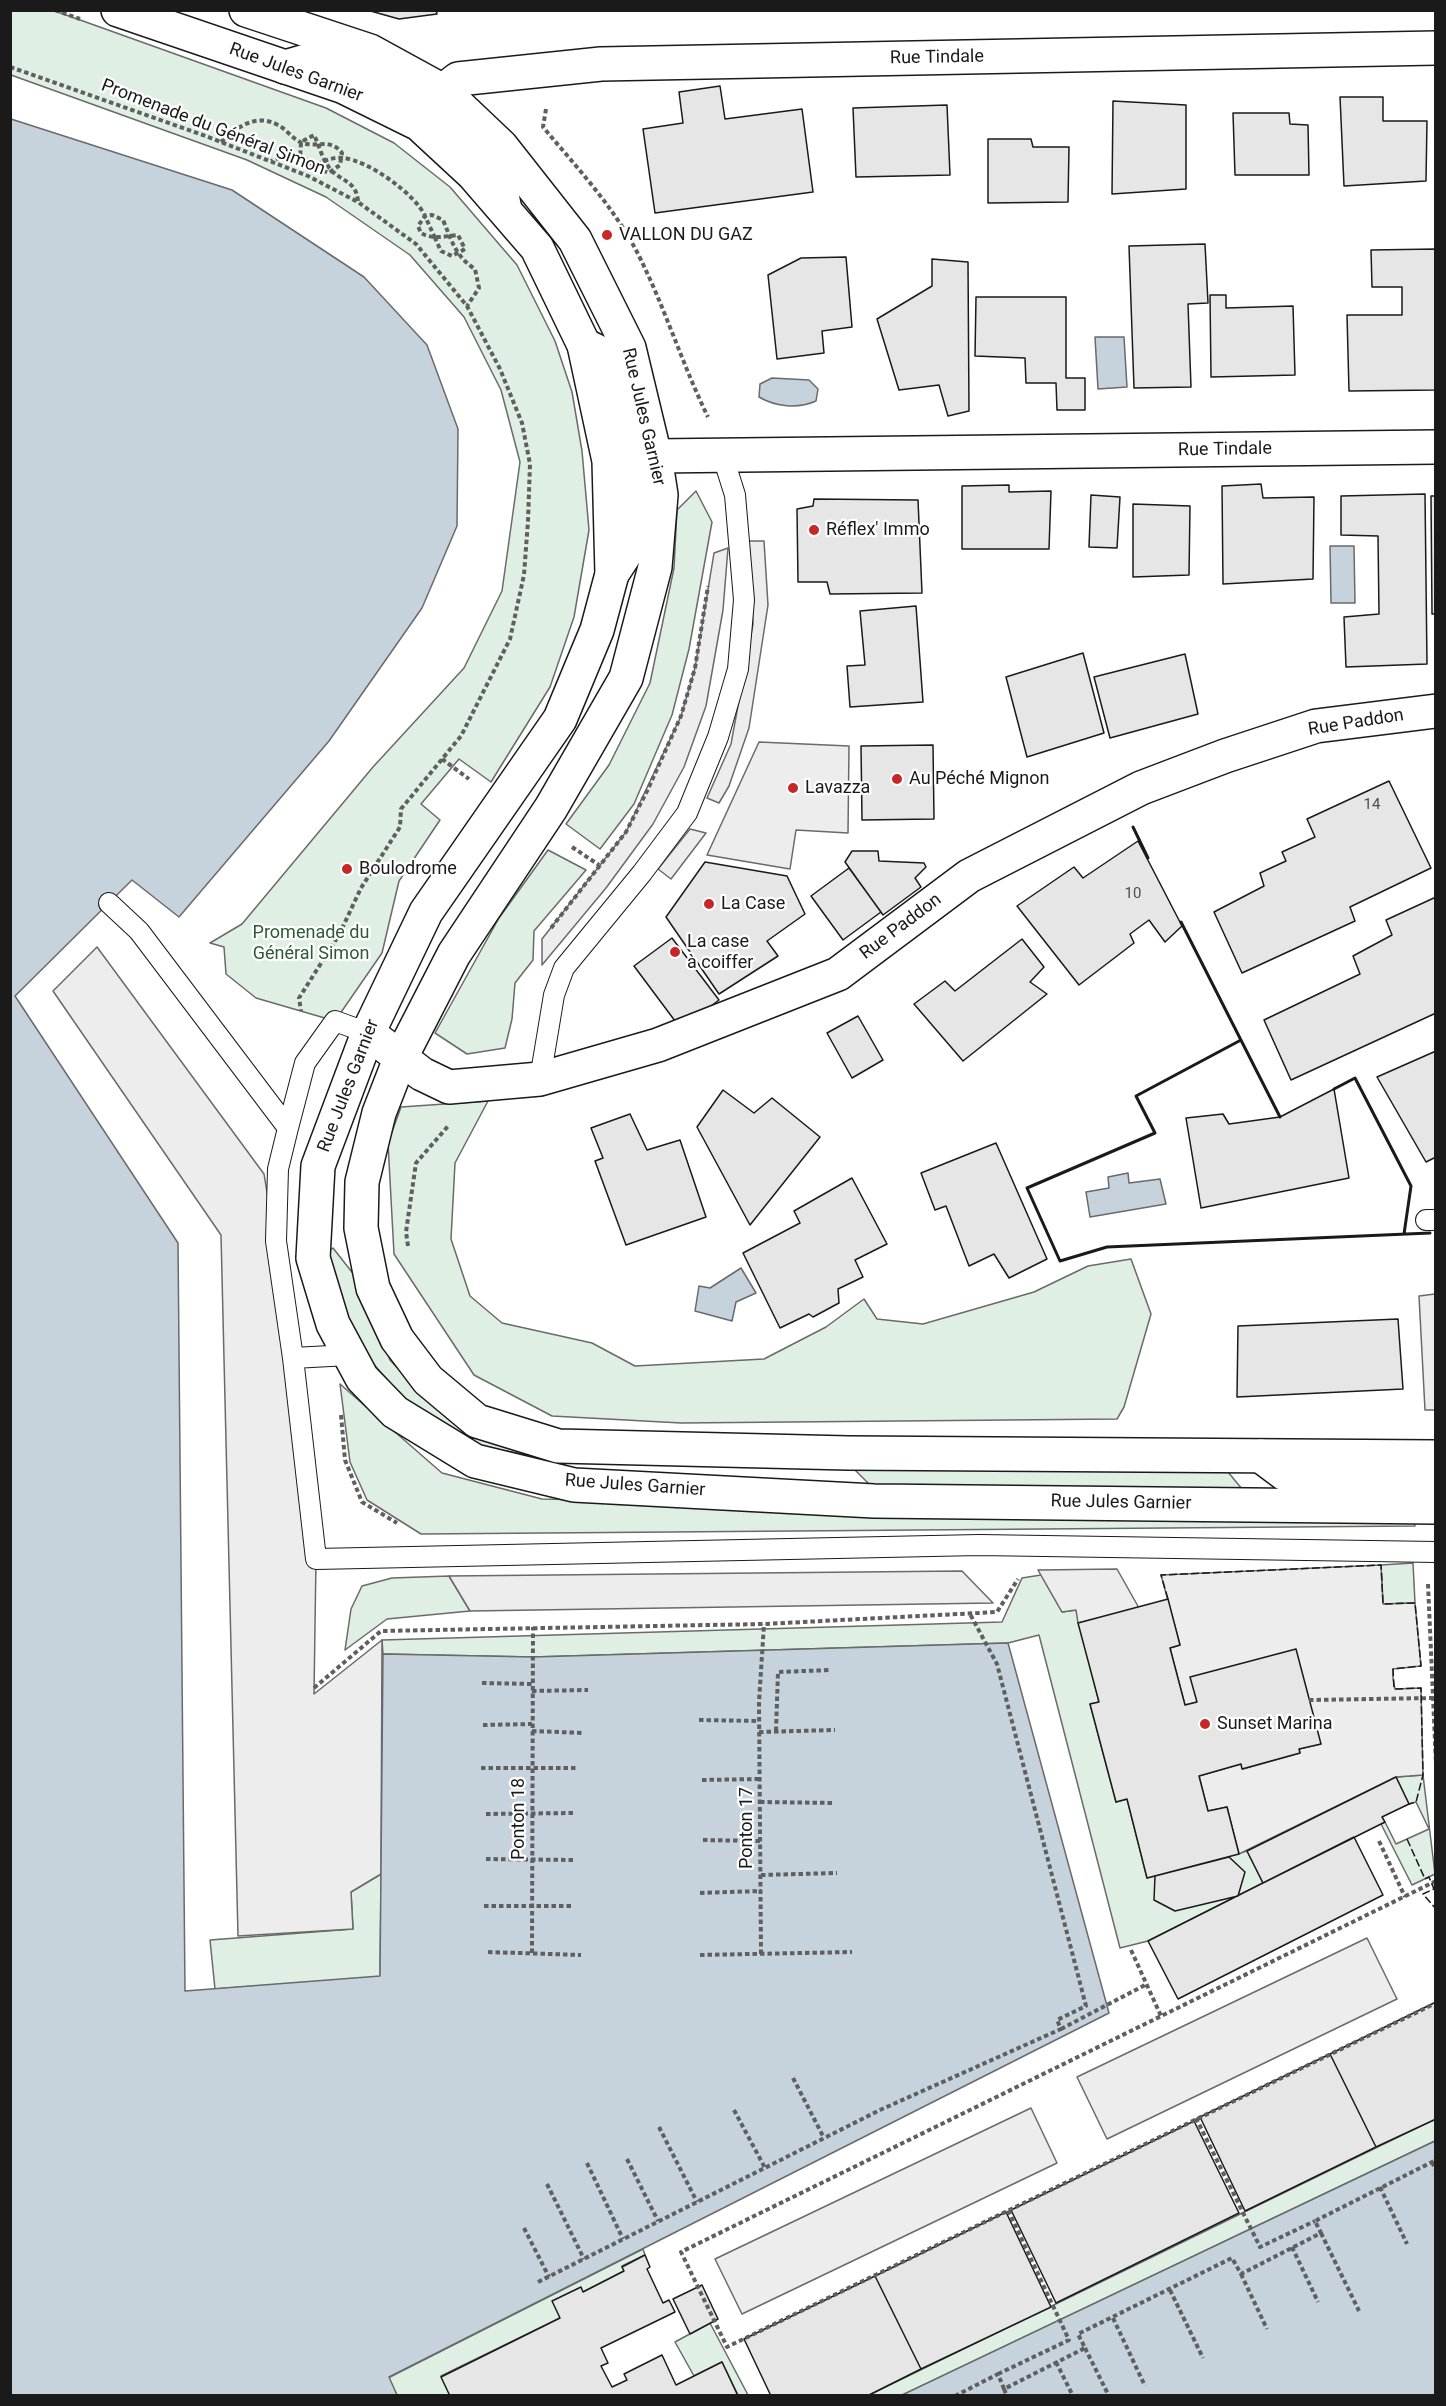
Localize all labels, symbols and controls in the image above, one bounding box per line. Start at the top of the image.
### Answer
street label: Rue Jules Garnier [226,39,366,107]
street label: Rue Tindale [890,46,984,70]
street label: Promenade du Général Simon [98,75,328,181]
place label: VALLON DU GAZ [619,224,753,246]
marker: VALLON DU GAZ [600,228,614,242]
street label: Rue Jules Garnier [617,346,669,488]
street label: Rue Tindale [1178,438,1272,462]
place label: Réflex' Immo [826,519,930,541]
marker: Réflex' Immo [807,523,821,537]
street label: Rue Paddon [1307,705,1405,741]
place label: Au Péché Mignon [909,768,1050,790]
marker: Au Péché Mignon [890,772,904,786]
place label: Lavazza [805,777,870,799]
marker: Lavazza [786,781,800,795]
house number: 14 [1364,796,1380,814]
place label: Boulodrome [359,858,457,880]
marker: Boulodrome [340,862,354,876]
house number: 10 [1125,885,1141,903]
street label: Rue Paddon [856,889,946,965]
place label: La Case [721,893,785,915]
marker: La Case [702,897,716,911]
park label: Promenade du Général Simon [253,922,369,964]
place label: La case à coiffer [687,931,753,974]
marker: La case à coiffer [668,945,682,959]
street label: Rue Jules Garnier [314,1016,384,1156]
street label: Rue Jules Garnier [564,1470,706,1502]
street label: Rue Jules Garnier [1050,1491,1192,1515]
place label: Sunset Marina [1217,1713,1332,1735]
marker: Sunset Marina [1198,1717,1212,1731]
street label: Ponton 18 [508,1778,530,1860]
street label: Ponton 17 [736,1787,758,1869]

